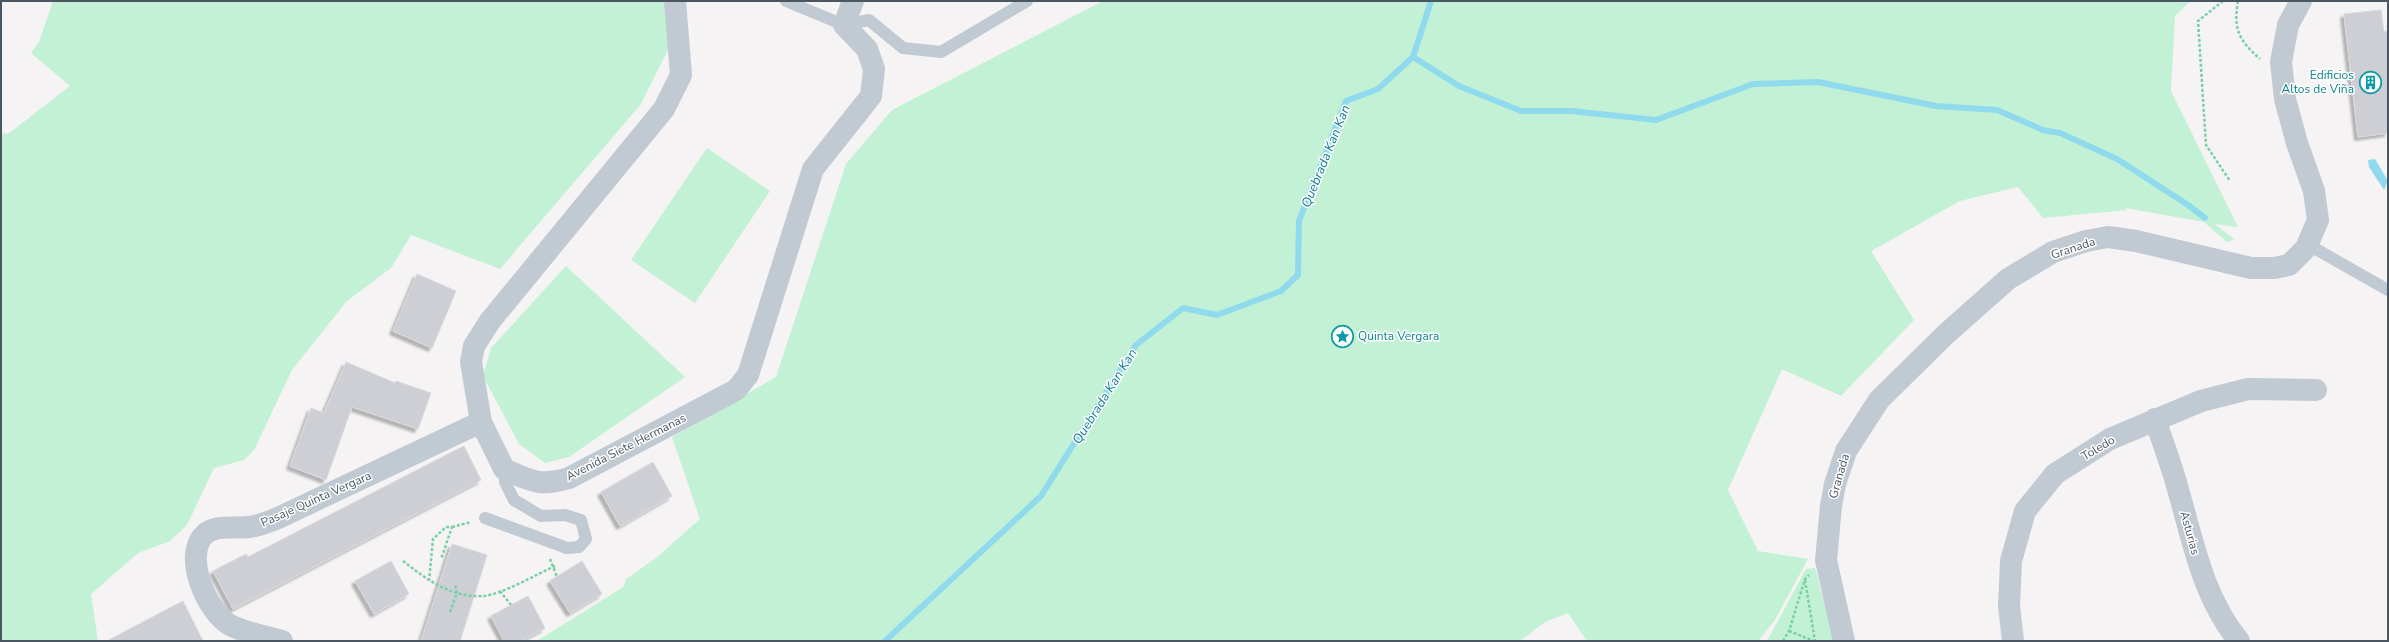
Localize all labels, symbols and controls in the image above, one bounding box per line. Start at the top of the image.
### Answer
place label: Edificios Altos de Viña [2281,67,2354,97]
building icon: Edificios Altos de Viña [2357,69,2383,95]
water label: Quebrada Kan Kan [1297,102,1355,210]
street label: Granada [2049,233,2097,263]
place icon: Quinta Vergara [1330,323,1356,349]
place label: Quinta Vergara [1358,328,1439,344]
water label: Quebrada Kan Kan [1068,345,1141,448]
street label: Avenida Siete Hermanas [563,410,689,484]
street label: Toledo [2078,432,2118,464]
street label: Granada [1825,452,1853,500]
street label: Pasaje Quinta Vergara [258,467,374,531]
street label: Asturias [2177,509,2204,557]

